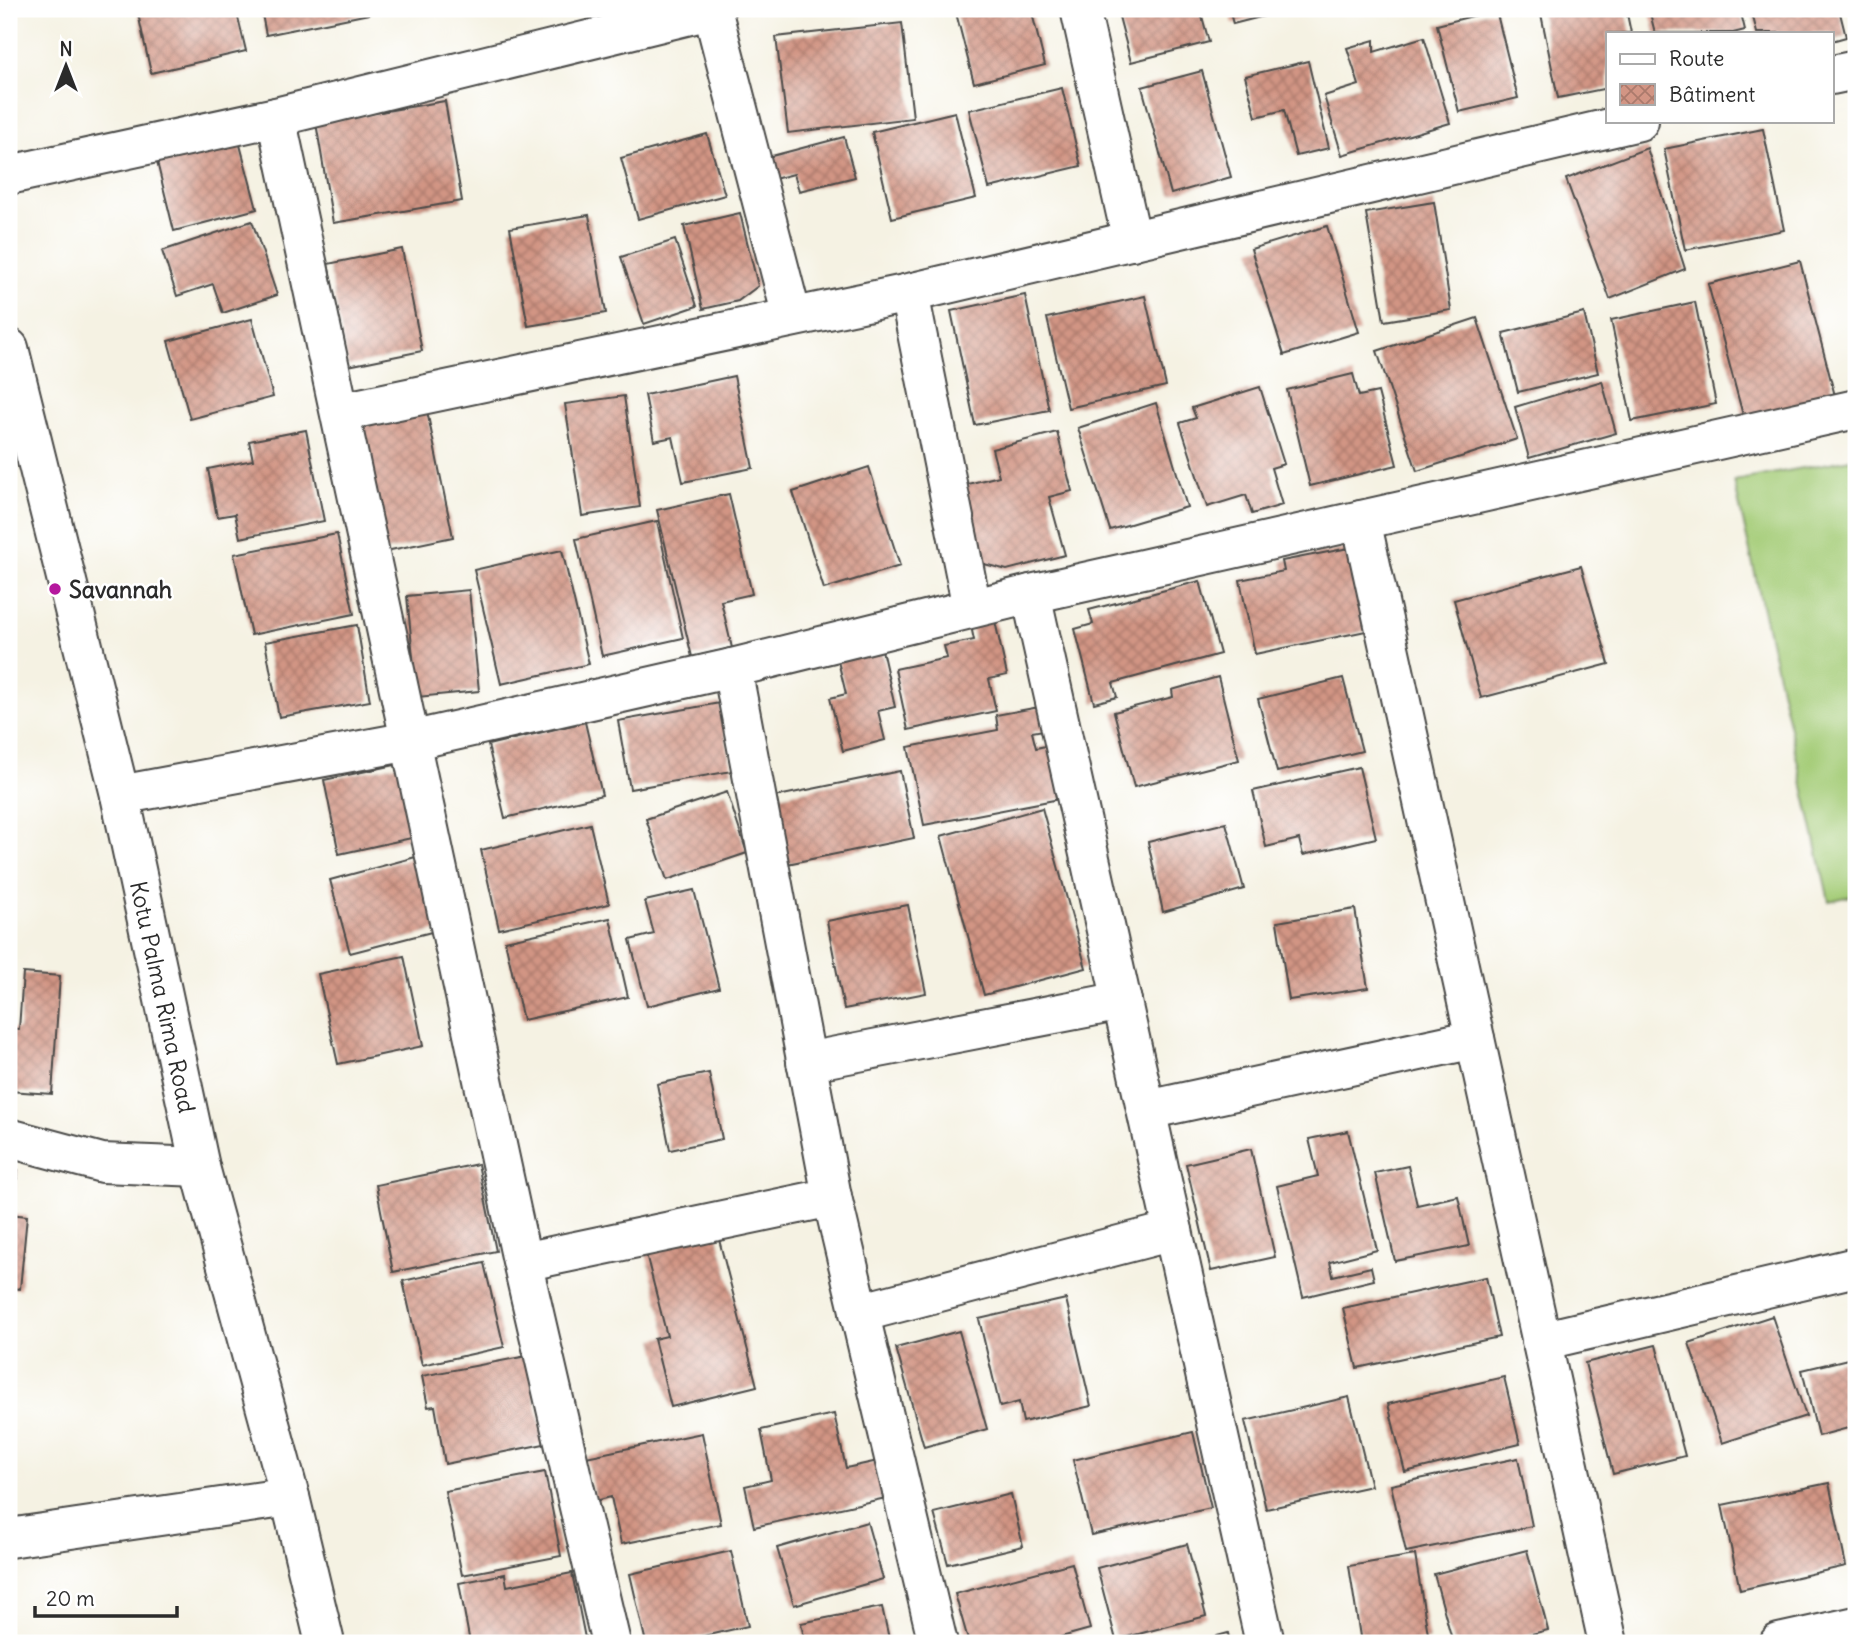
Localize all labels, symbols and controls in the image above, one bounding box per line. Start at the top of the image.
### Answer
north arrow [32,32,102,102]
legend [1606,32,1834,122]
text: N [59,37,73,61]
text: Route [1669,45,1724,72]
text: Bâtiment [1669,81,1755,108]
place label: Savannah [69,575,172,604]
marker: Savannah [47,581,63,597]
street label: Kotu Palma Rima Road [124,878,202,1115]
scale bar [35,1575,177,1619]
text: 20 m [46,1585,95,1612]

